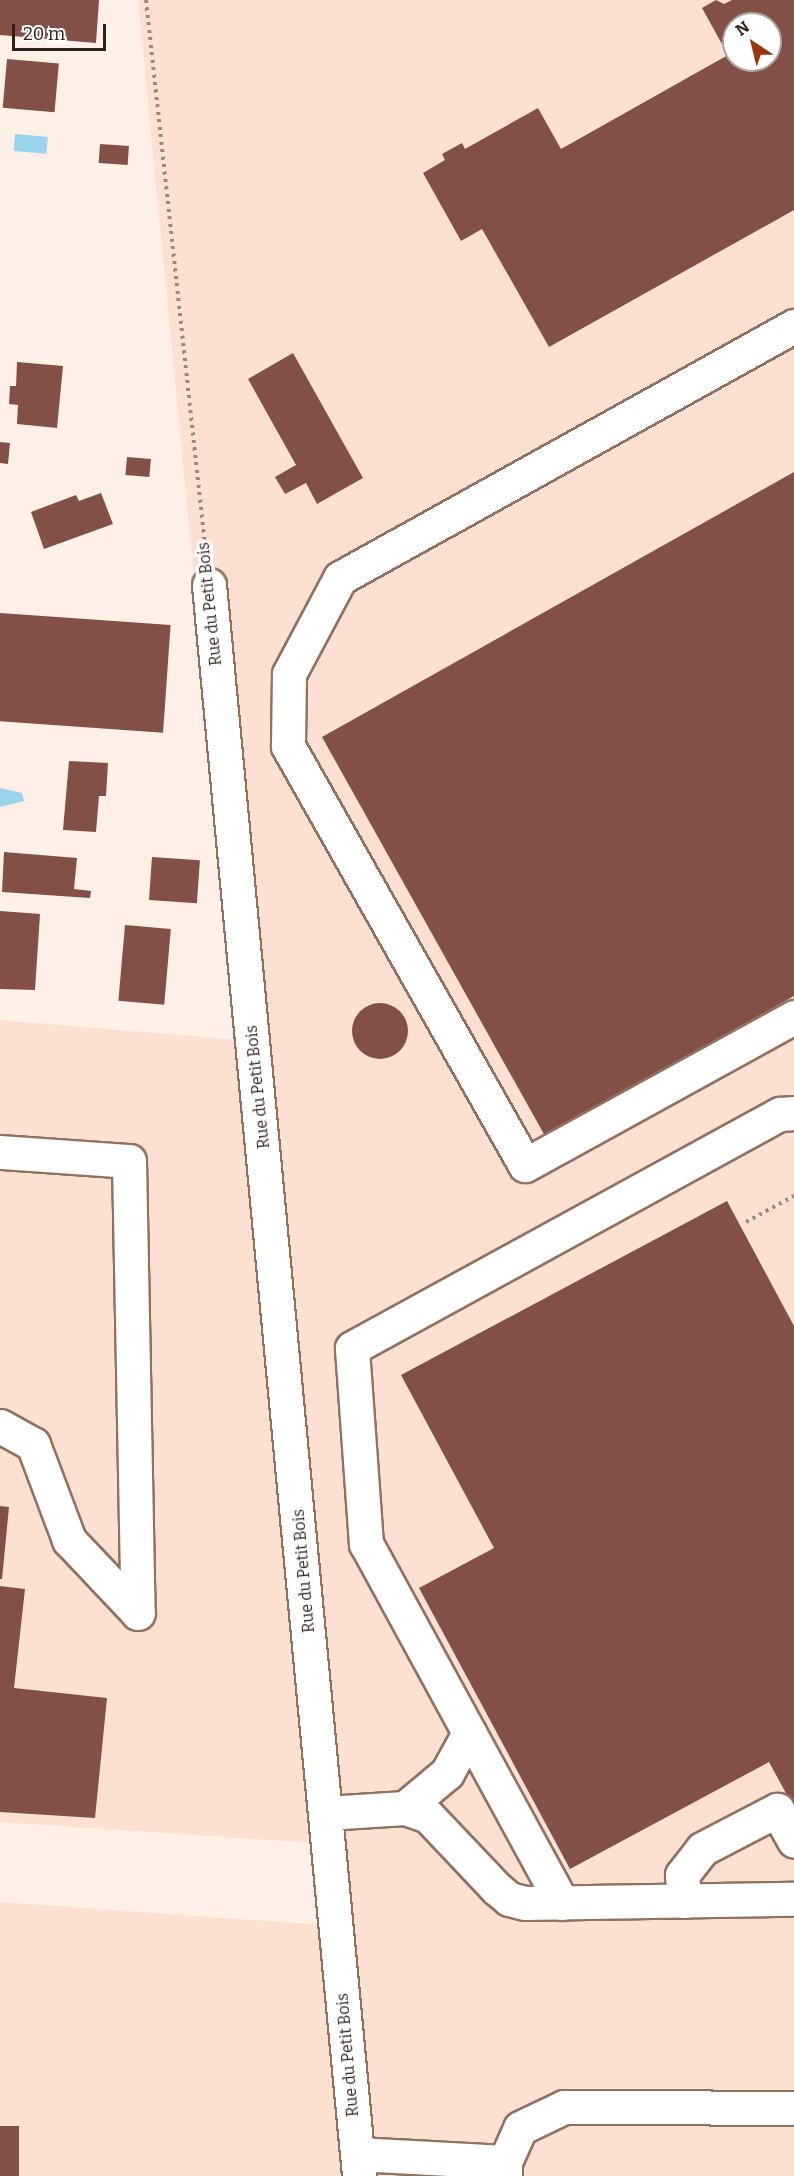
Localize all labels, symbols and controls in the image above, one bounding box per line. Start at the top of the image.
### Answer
scale bar [15,12,110,50]
north arrow [722,12,782,72]
text: N [732,17,753,40]
text: 20 m [23,23,65,45]
street label: Rue du Petit Bois [194,541,226,667]
street label: Rue du Petit Bois [242,1024,274,1150]
street label: Rue du Petit Bois [289,1508,319,1634]
street label: Rue du Petit Bois [333,1992,363,2118]

